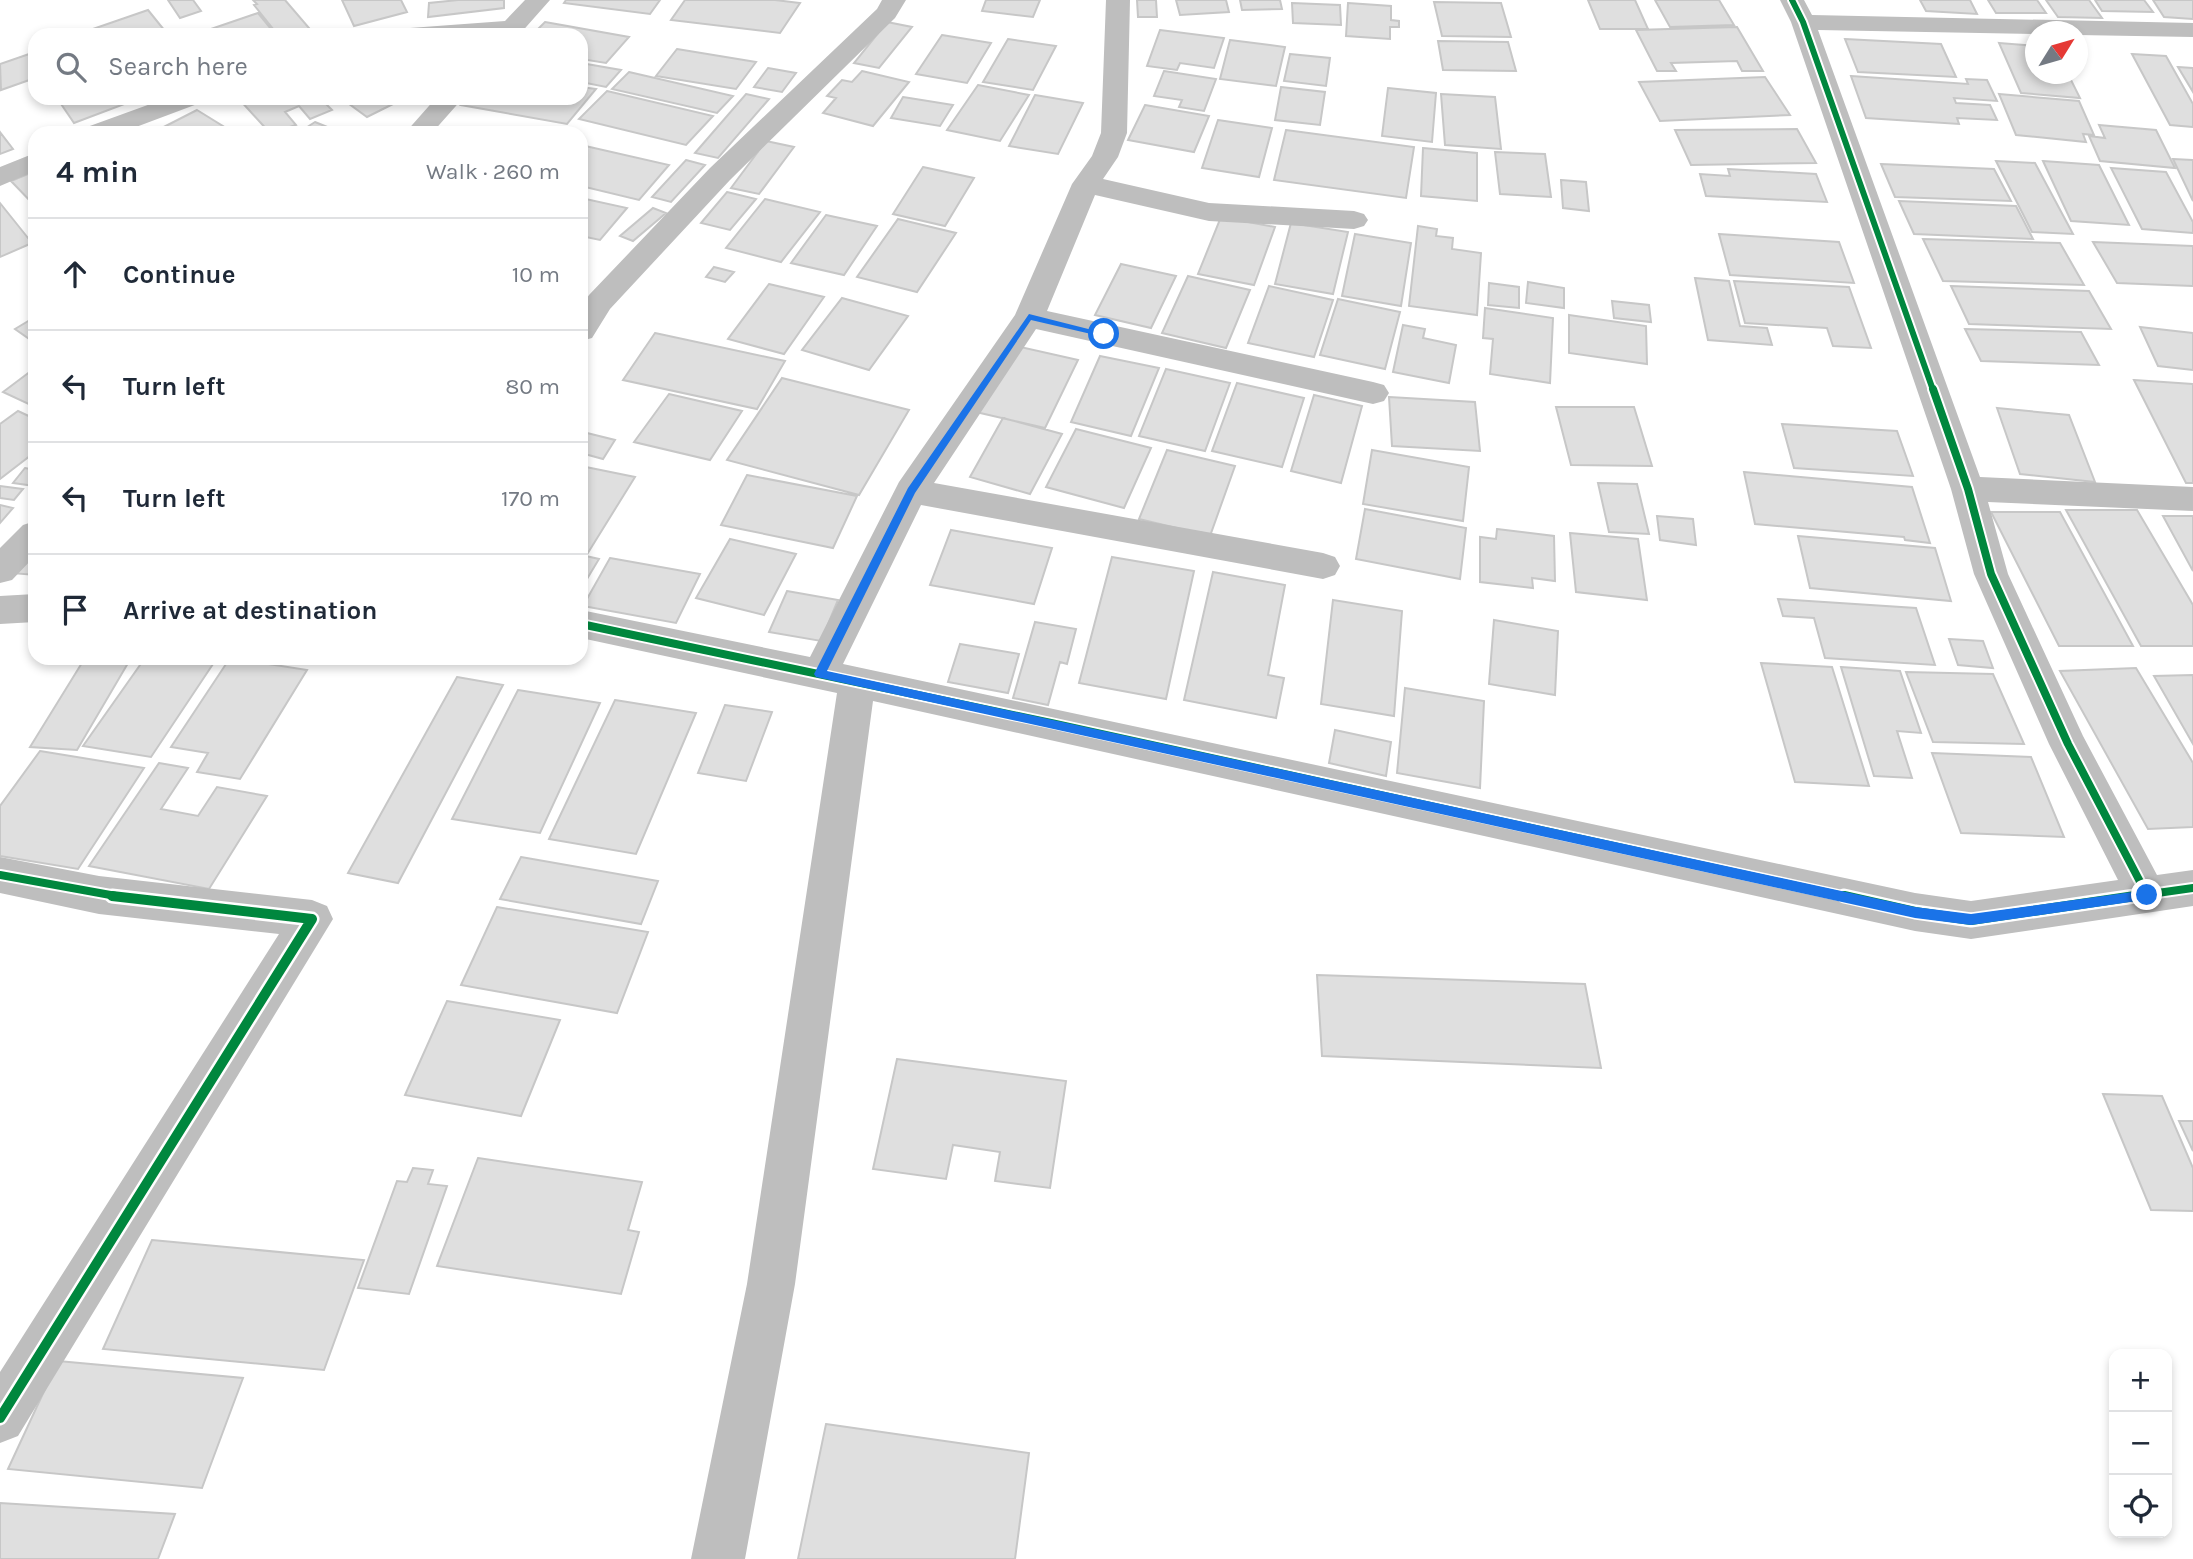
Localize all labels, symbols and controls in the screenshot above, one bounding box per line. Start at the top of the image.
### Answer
north arrow [2025,21,2088,84]
search box [28,28,588,105]
icon: search [52,48,90,86]
text: Search here [108,51,248,82]
text: 4 min [56,154,138,190]
text: Walk · 260 m [426,158,560,185]
icon: ahead [56,255,94,293]
text: Continue [123,259,235,290]
text: 10 m [512,261,560,288]
route start [1088,318,1119,349]
icon: left [56,367,94,405]
text: Turn left [123,371,225,402]
text: 80 m [505,373,560,400]
icon: left [56,479,94,517]
text: Turn left [123,483,225,514]
text: 170 m [501,485,560,512]
icon: arrive [56,591,94,629]
text: Arrive at destination [123,595,377,626]
route end [2131,879,2162,910]
map controls [2109,1349,2172,1538]
button: + [2109,1349,2172,1412]
button: − [2109,1412,2172,1475]
button: locate [2109,1475,2172,1538]

